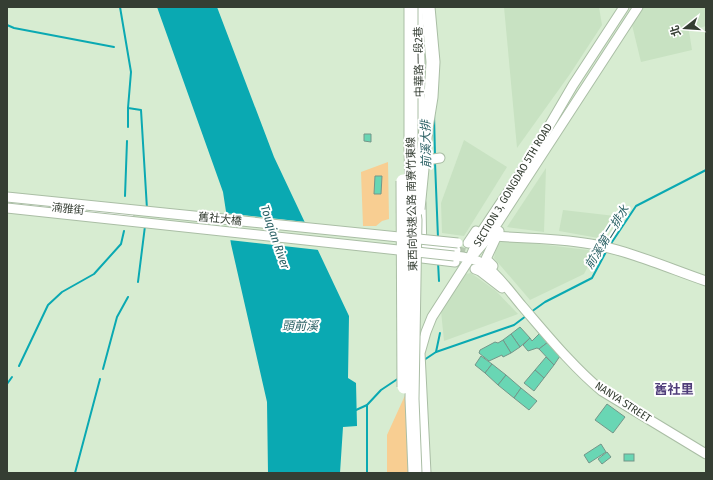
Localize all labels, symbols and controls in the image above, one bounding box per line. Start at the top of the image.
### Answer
north arrow [665,8,705,48]
text: 北 [668,24,684,38]
street label: 中華路一段2巷 [412,26,426,98]
water label: 前溪大排 [419,118,433,168]
street label: SECTION 3, GONGDAO 5TH ROAD [471,121,555,249]
street label: 東西向快速公路 南寮竹東線 [404,137,420,271]
street label: 湳雅街 [51,201,85,217]
water label: 前溪第二排水 [582,202,633,271]
water label: Touqian River [258,203,293,272]
street label: 舊社大橋 [197,210,243,228]
water label: 頭前溪 [282,319,320,333]
street label: NANYA STREET [593,379,654,425]
district label: 舊社里 [654,382,694,397]

